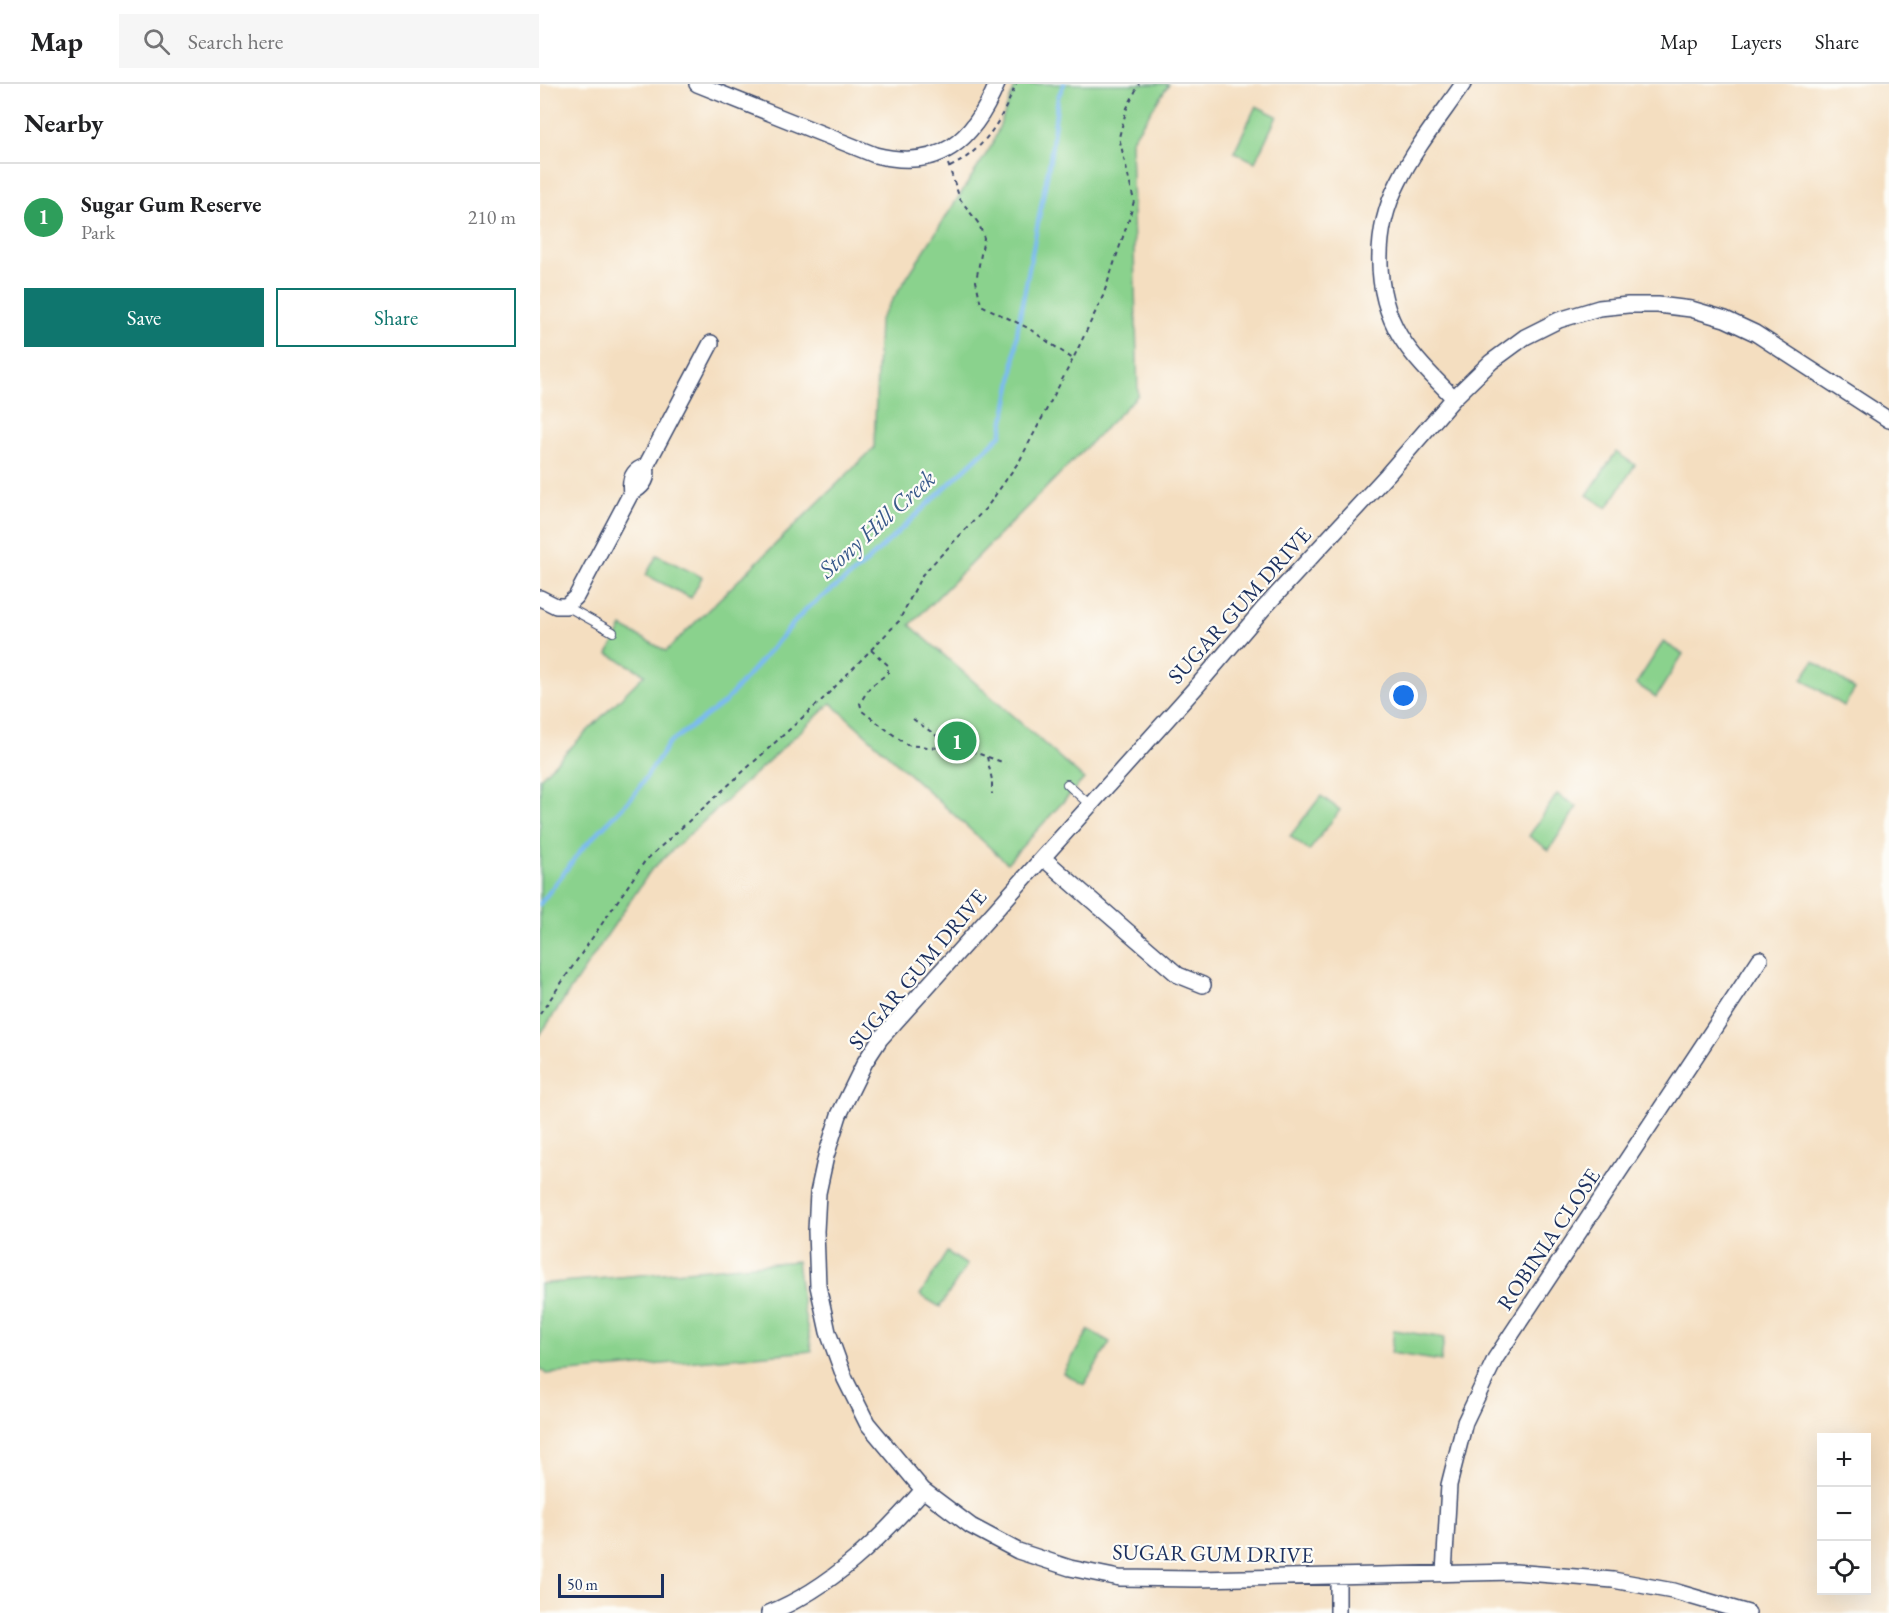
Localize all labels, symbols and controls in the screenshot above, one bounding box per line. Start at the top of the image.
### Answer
search box [119,14,539,68]
text: Map [30,23,83,59]
icon: search [140,25,173,58]
text: Search here [188,27,283,56]
text: Map [1660,28,1698,55]
text: Layers [1731,28,1782,55]
text: Share [1815,28,1859,55]
text: Nearby [24,106,104,140]
text: Sugar Gum Reserve [81,190,261,219]
text: 1 [38,204,49,230]
text: 210 m [468,204,516,230]
text: Park [81,219,115,245]
button: Save [24,288,264,347]
button: Share [276,288,516,347]
water label: Stony Hill Creek [811,463,942,585]
street label: SUGAR GUM DRIVE [1161,521,1317,690]
your location [1389,681,1418,710]
pin: 1 [938,718,976,764]
street label: SUGAR GUM DRIVE [842,883,993,1056]
street label: ROBINIA CLOSE [1490,1163,1607,1316]
map controls [1817,1433,1871,1595]
button: + [1817,1433,1871,1487]
button: − [1817,1487,1871,1541]
street label: SUGAR GUM DRIVE [1112,1537,1314,1570]
button: locate [1817,1541,1871,1595]
scale bar [558,1571,664,1598]
text: 50 m [567,1574,598,1595]

